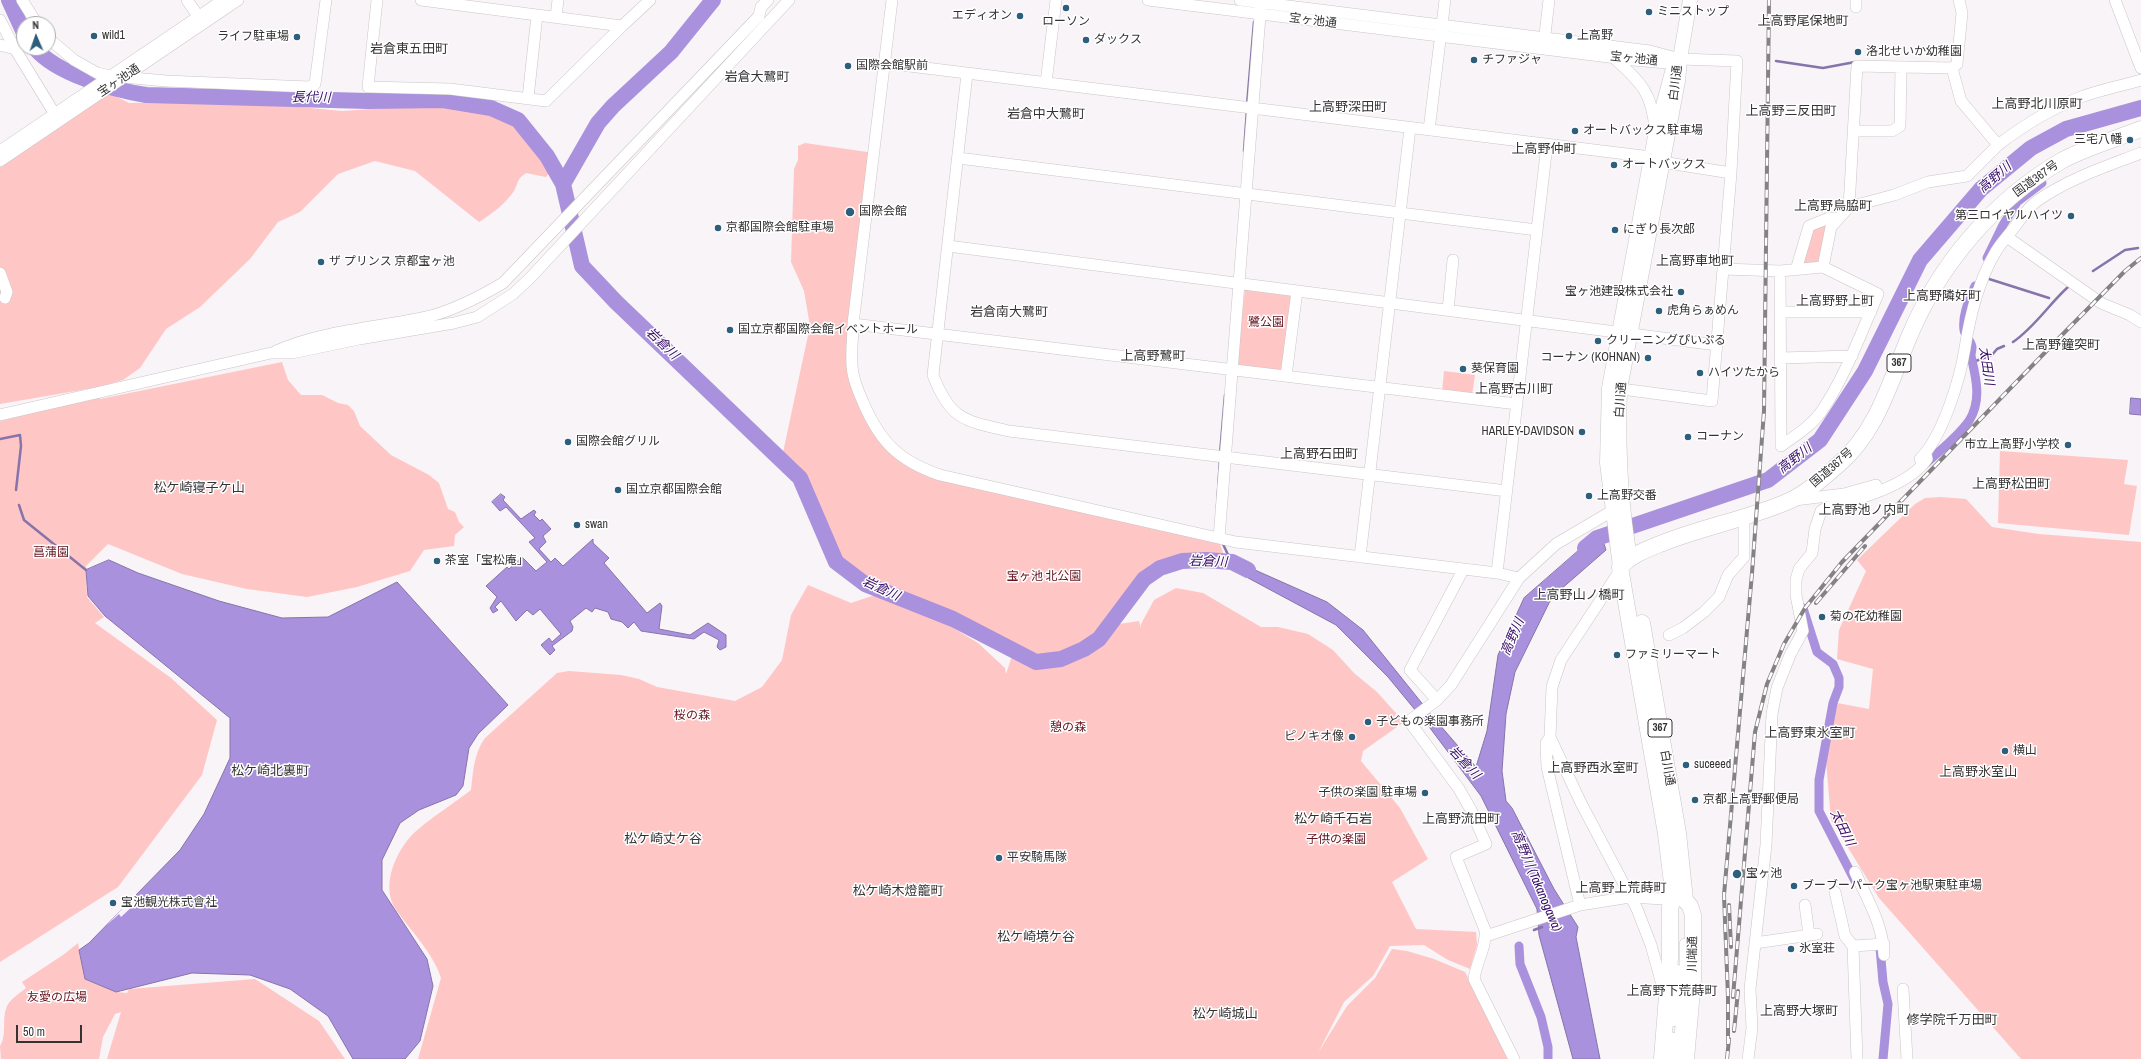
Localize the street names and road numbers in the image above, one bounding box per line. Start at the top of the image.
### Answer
street label: 宝ヶ池通 [1288,11,1338,31]
street label: 宝ヶ池通 [1609,49,1659,69]
street label: 宝ヶ池通 [95,62,143,100]
street label: 白川通 [1667,64,1685,102]
street label: 国道367号 [2011,158,2061,200]
road number: 367 [1887,354,1911,372]
street label: 白川通 [1613,382,1629,418]
street label: 国道367号 [1807,445,1857,491]
road number: 367 [1648,719,1672,737]
street label: 白川通 [1657,749,1677,787]
street label: 川端通 [1685,936,1701,972]

